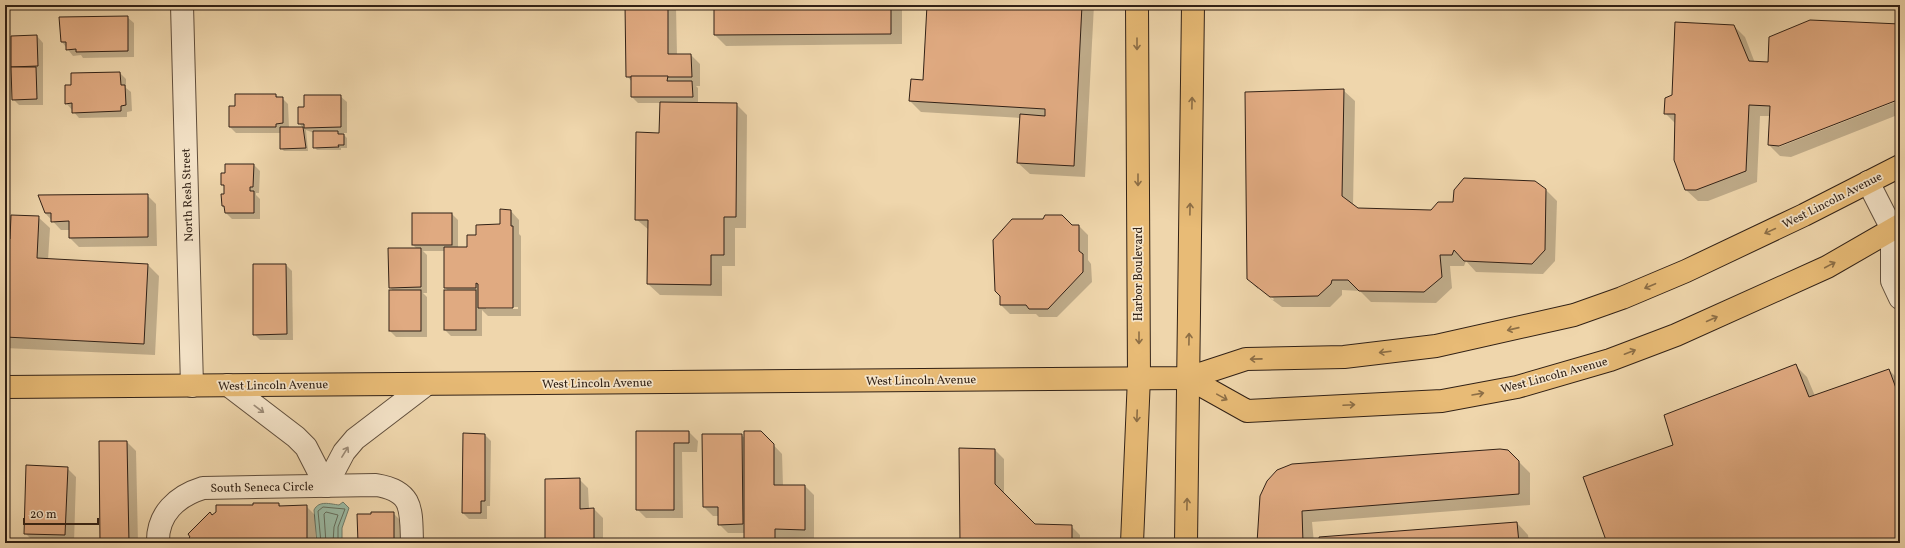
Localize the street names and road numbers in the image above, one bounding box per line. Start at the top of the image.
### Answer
street label: North Resh Street [178,148,198,242]
street label: West Lincoln Avenue [1780,169,1885,233]
street label: Harbor Boulevard [1131,227,1147,321]
street label: West Lincoln Avenue [1499,354,1610,398]
street label: West Lincoln Avenue [866,372,976,390]
street label: West Lincoln Avenue [542,375,652,393]
street label: West Lincoln Avenue [218,377,328,395]
street label: South Seneca Circle [210,479,314,497]

